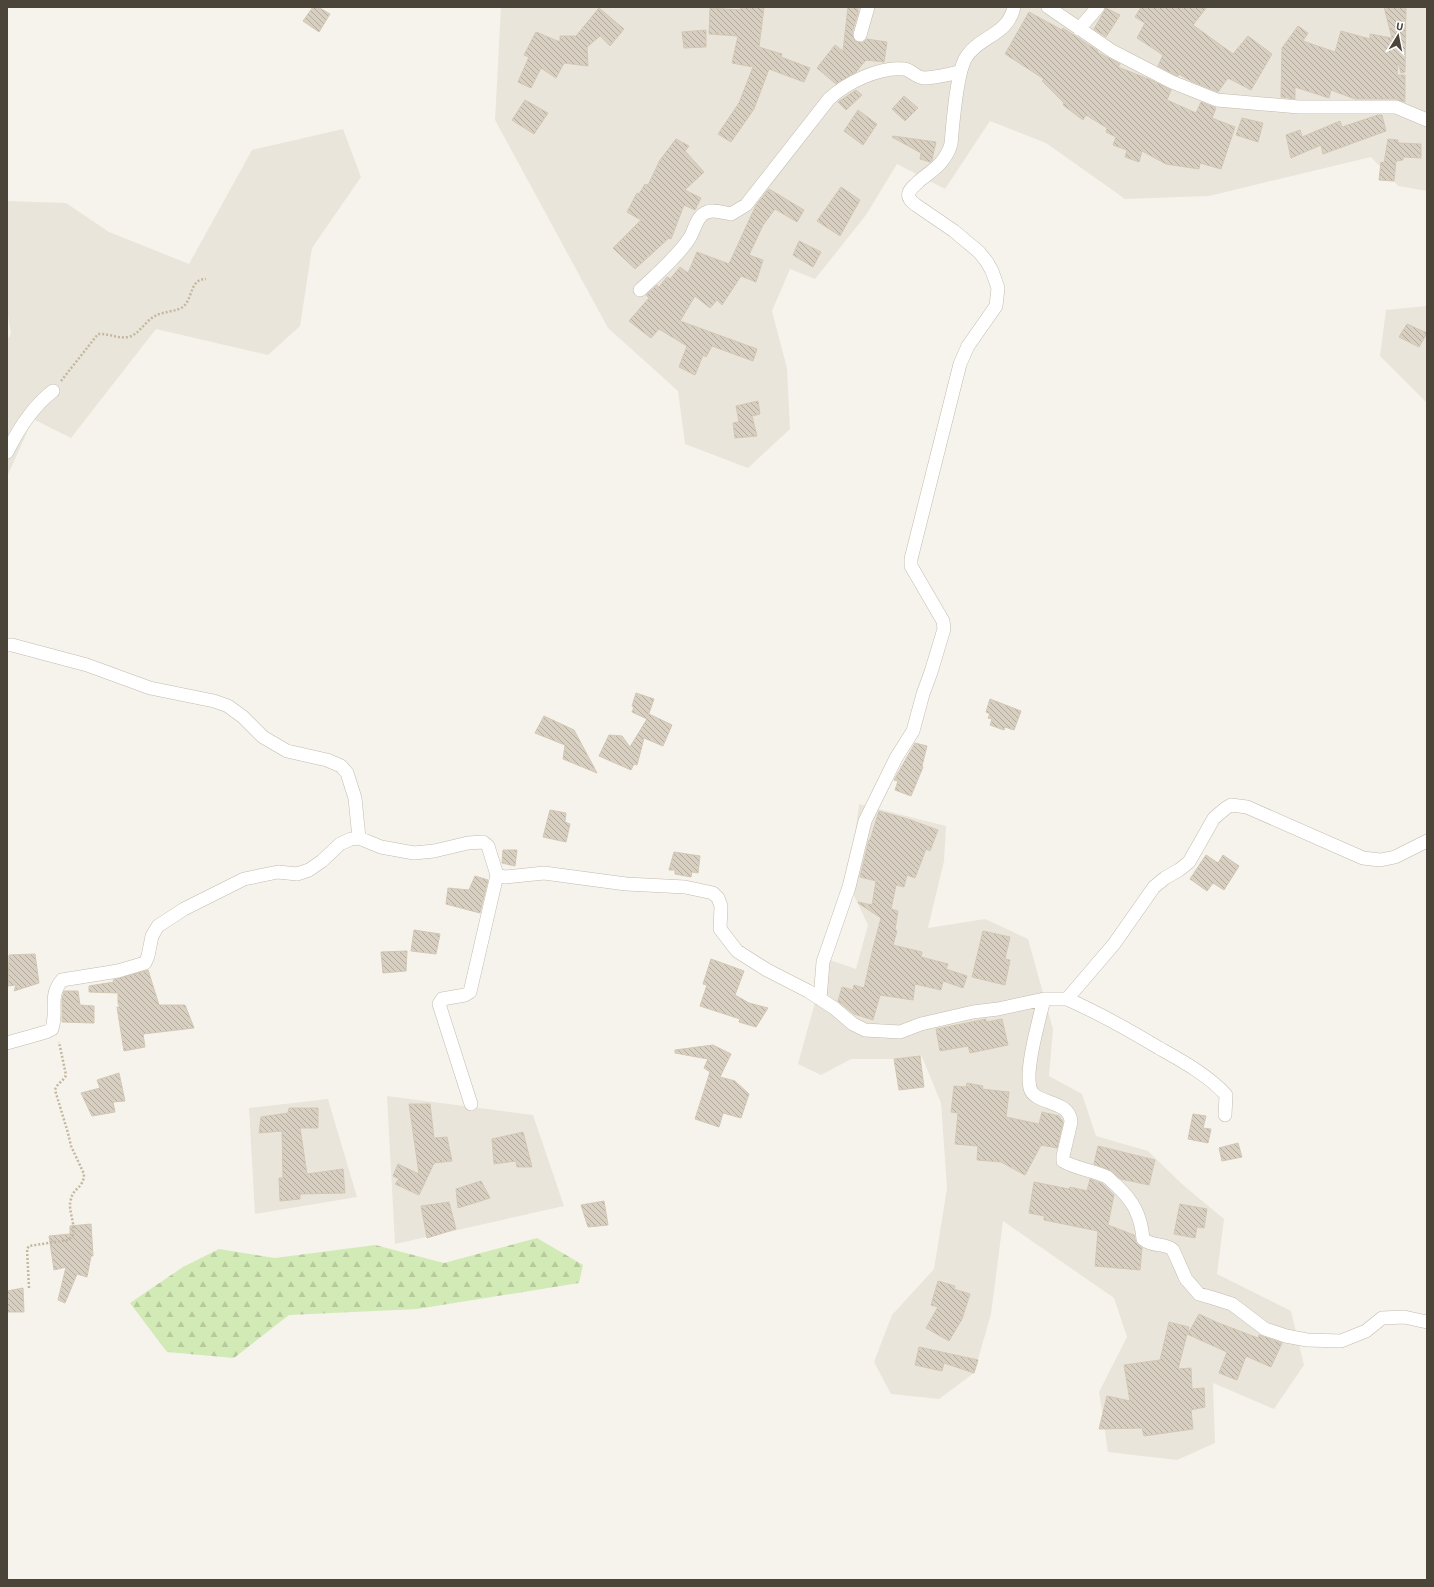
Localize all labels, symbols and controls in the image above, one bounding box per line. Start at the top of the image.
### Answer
north arrow [1378,16,1418,56]
text: U [1395,19,1405,35]

